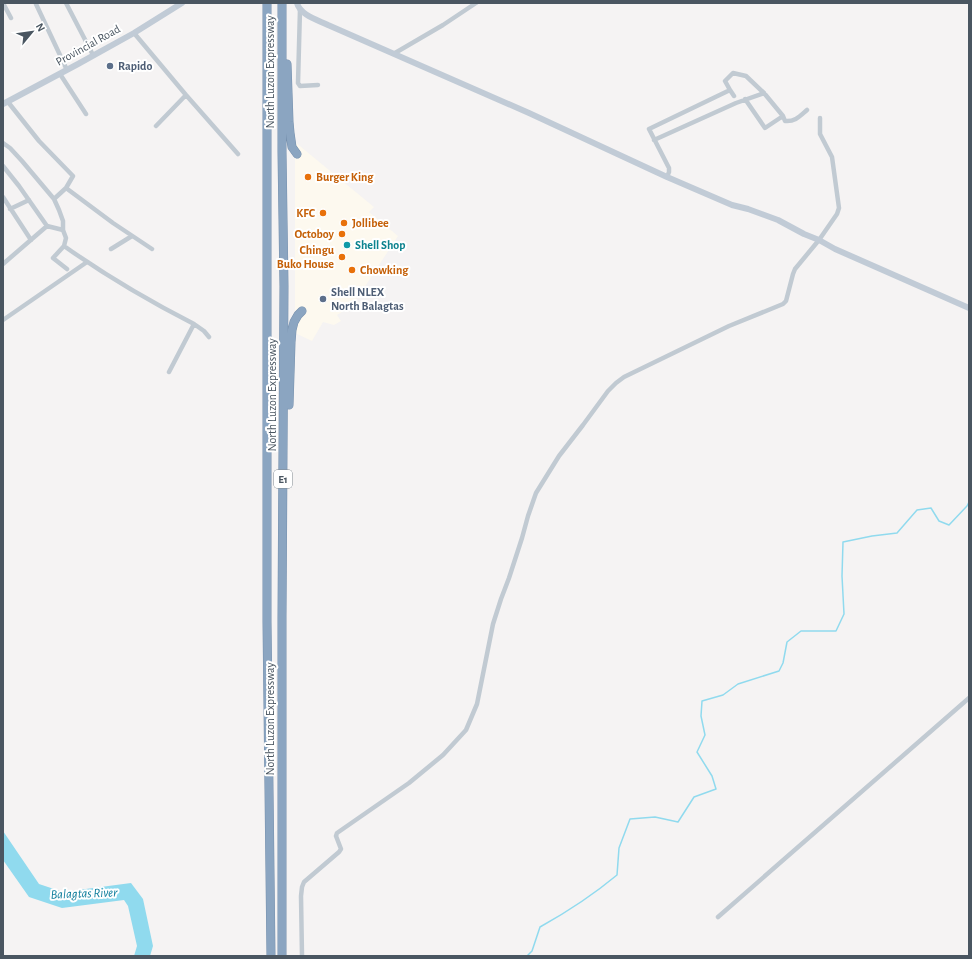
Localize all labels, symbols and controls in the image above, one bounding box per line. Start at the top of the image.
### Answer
north arrow [12,12,52,52]
street label: North Luzon Expressway [264,15,277,129]
text: N [34,21,47,33]
street label: Provincial Road [54,22,122,68]
place label: Rapido [118,60,152,72]
marker: Rapido [105,61,115,71]
place label: Burger King [316,171,374,183]
marker: Burger King [303,172,313,182]
place label: KFC [296,207,316,219]
marker: KFC [318,208,328,218]
place label: Jollibee [352,217,389,229]
marker: Jollibee [339,218,349,228]
place label: Octoboy [294,228,335,241]
marker: Octoboy [337,229,347,239]
place label: Shell Shop [355,239,405,251]
marker: Shell Shop [342,240,352,250]
place label: Chingu Buko House [277,244,335,270]
marker: Chingu Buko House [337,252,347,262]
place label: Chowking [360,264,409,276]
marker: Chowking [347,265,357,275]
place label: Shell NLEX North Balagtas [331,286,404,312]
marker: Shell NLEX North Balagtas [318,294,328,304]
street label: North Luzon Expressway [266,338,279,452]
road number: E1 [274,470,292,488]
street label: North Luzon Expressway [264,662,277,776]
water label: Balagtas River [50,886,118,902]

